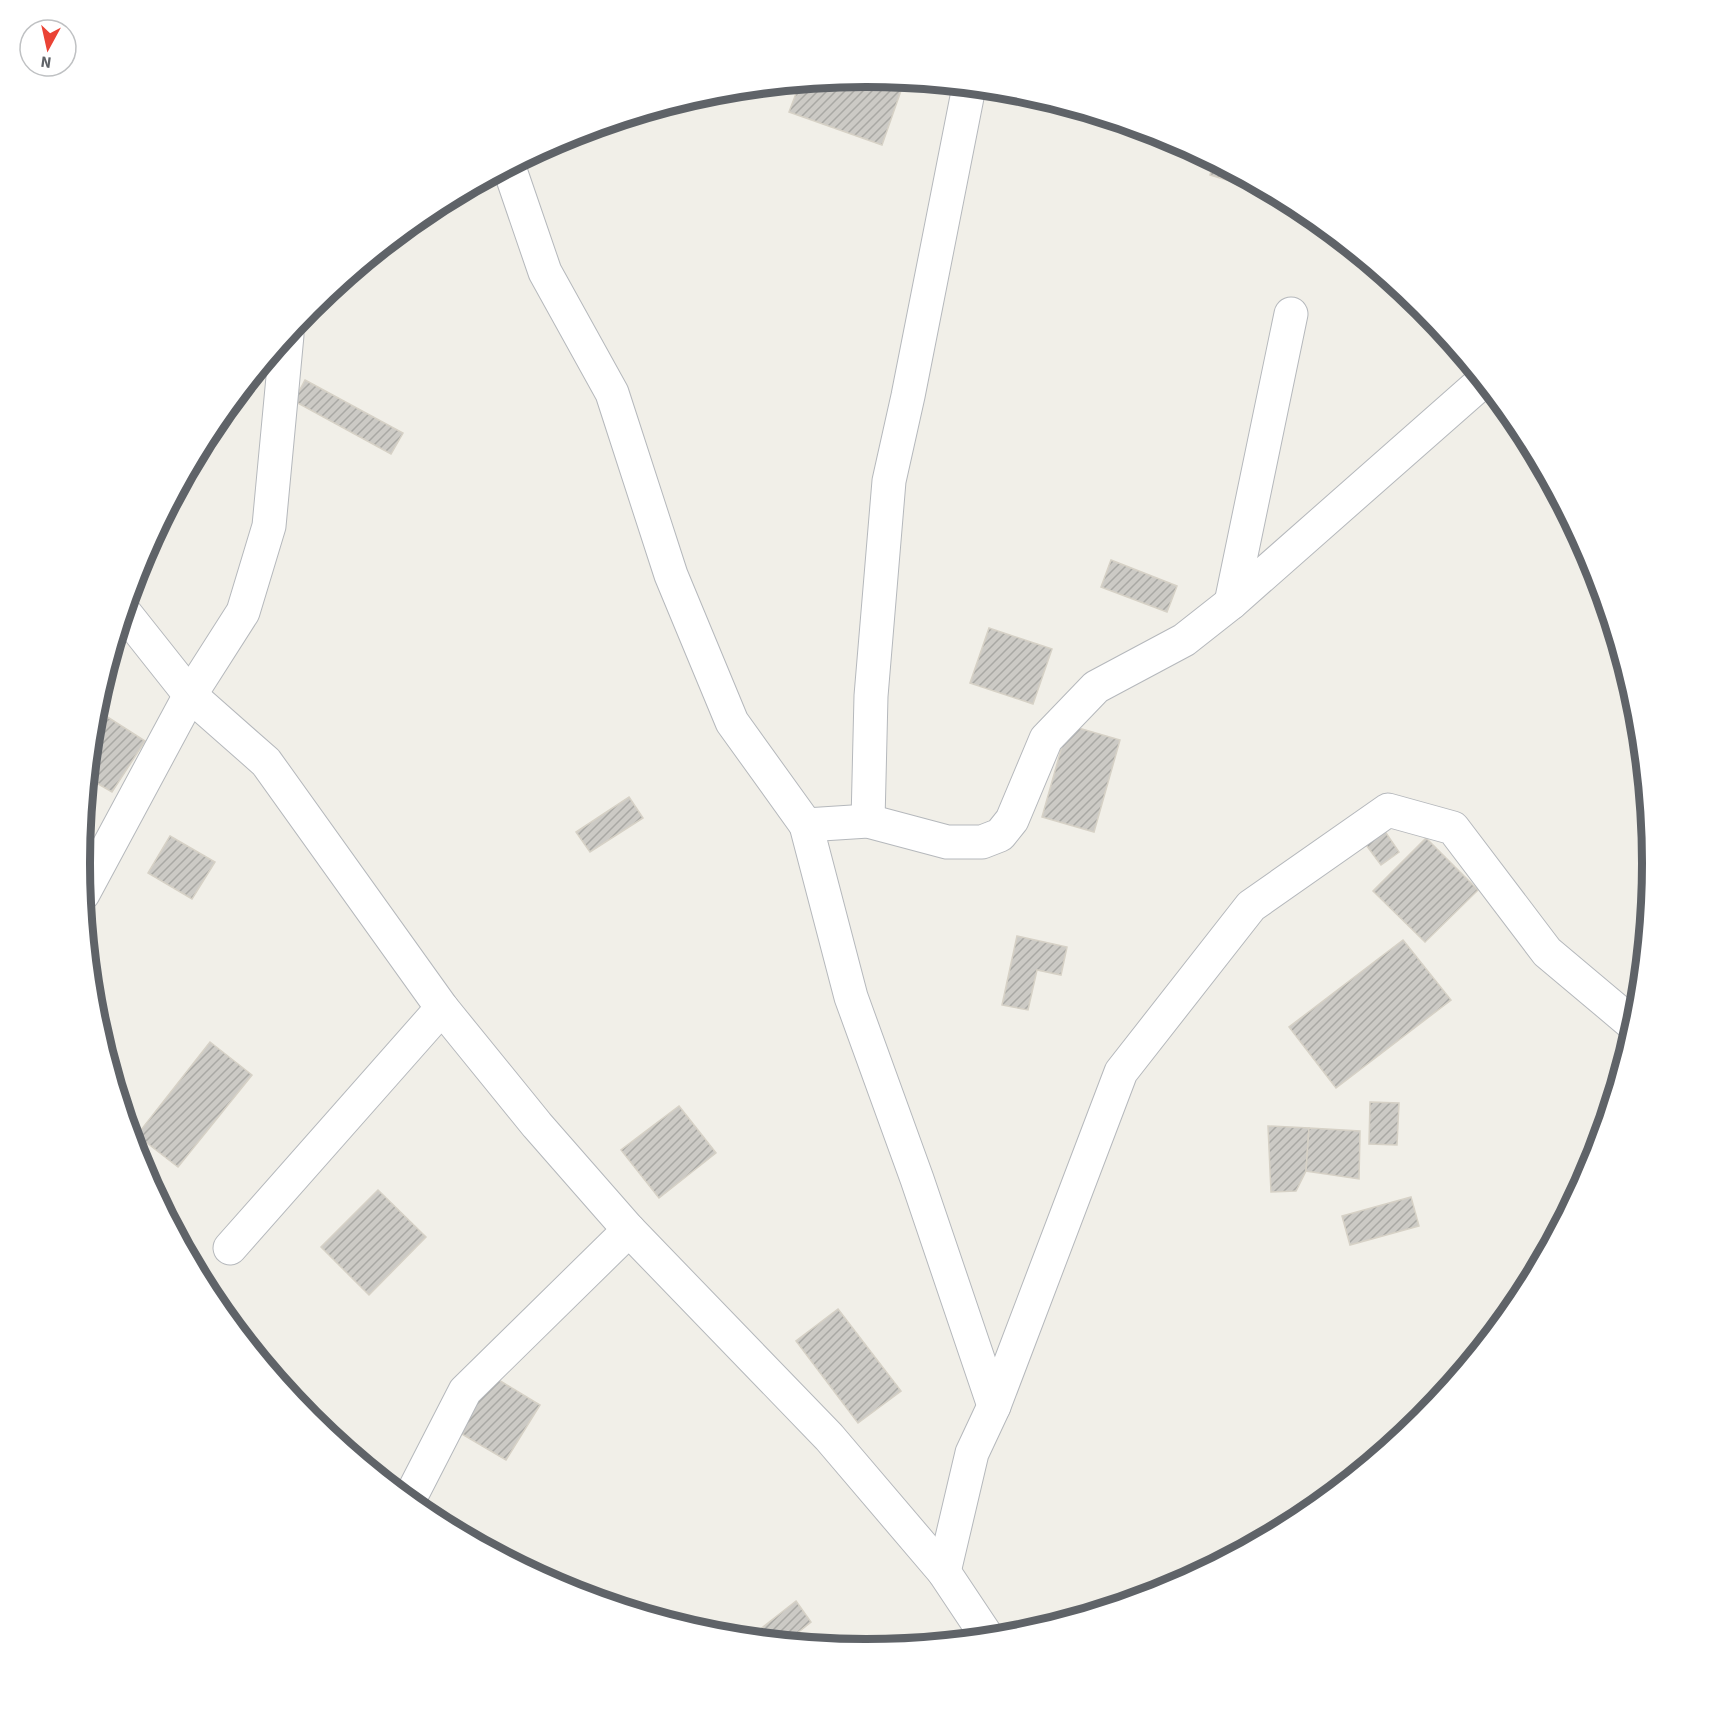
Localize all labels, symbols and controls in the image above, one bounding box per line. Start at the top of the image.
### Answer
north arrow [18,18,78,78]
text: N [39,50,53,73]

